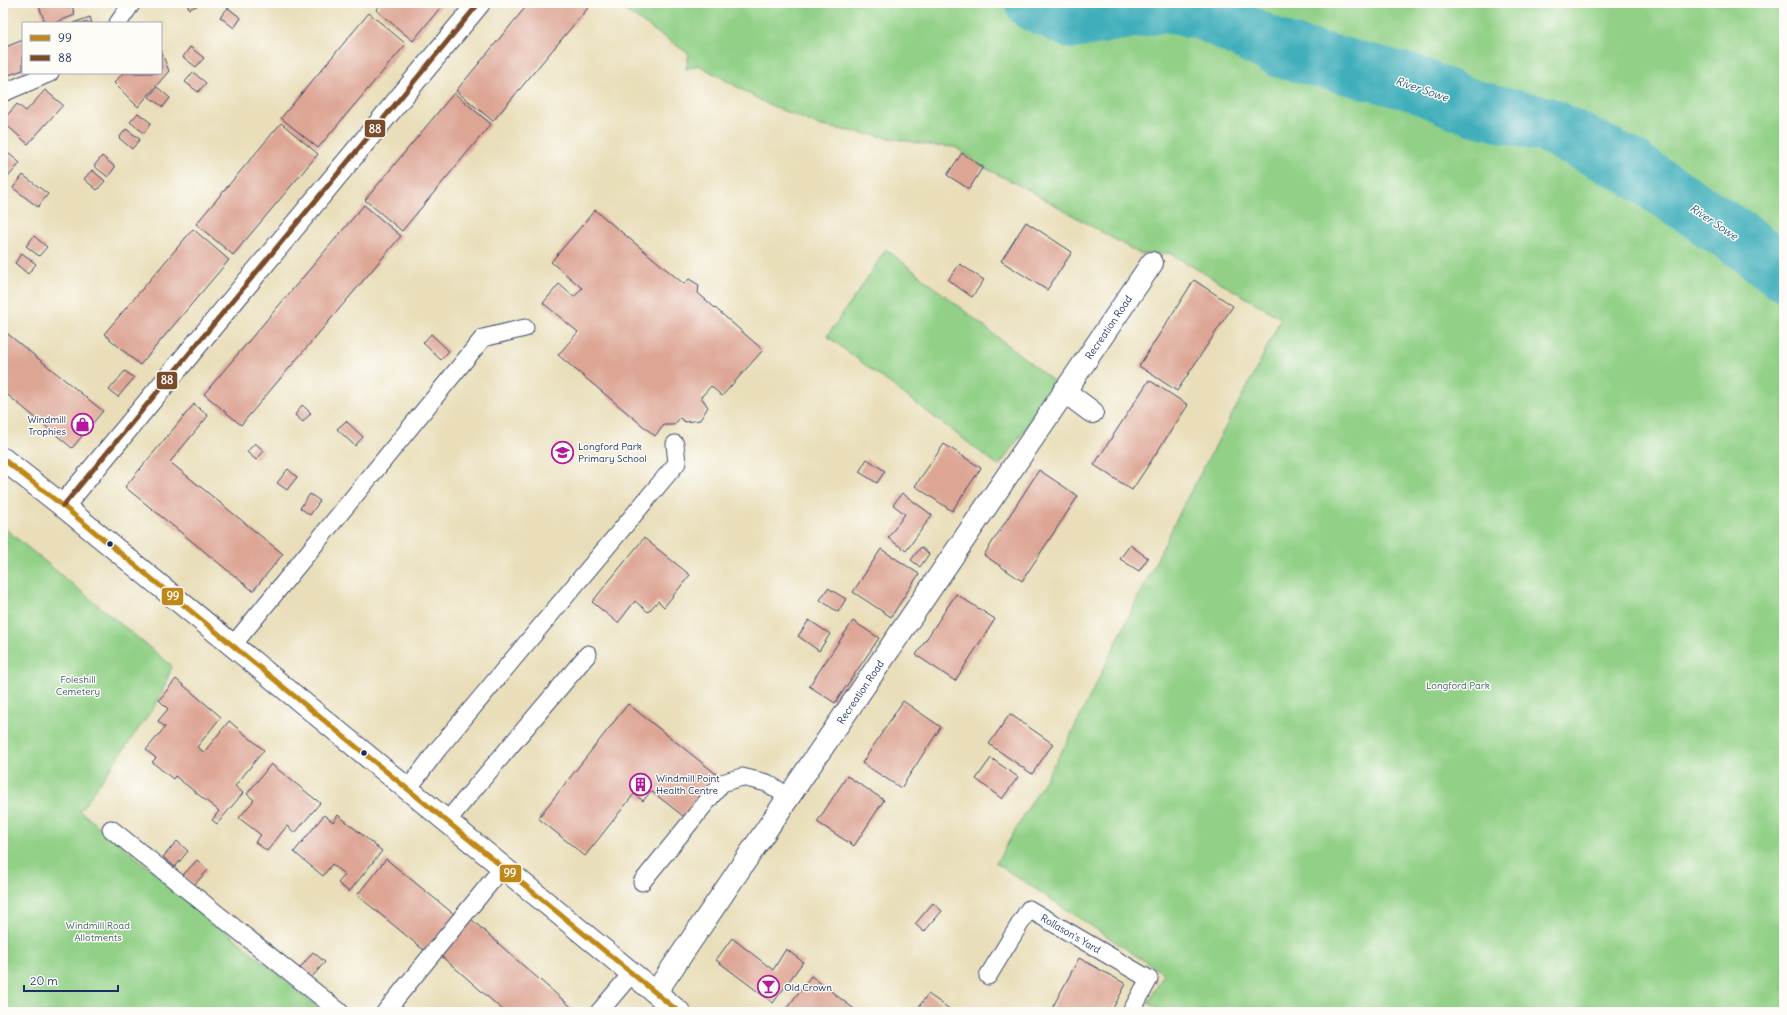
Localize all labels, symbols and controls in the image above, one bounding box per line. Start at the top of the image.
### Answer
legend [22,22,162,74]
text: 99 [58,30,72,45]
text: 88 [58,50,72,65]
water label: River Sowe [1394,73,1451,105]
line badge: 88 [364,119,386,138]
text: 88 [369,122,381,136]
water label: River Sowe [1687,201,1741,244]
street label: Recreation Road [1082,293,1135,362]
line badge: 88 [156,371,178,390]
text: 88 [161,373,173,387]
shop icon: Windmill Trophies [69,412,95,438]
place label: Windmill Trophies [28,413,66,438]
school or university icon: Longford Park Primary School [549,439,575,465]
place label: Longford Park Primary School [578,440,647,465]
unlabelled marker [105,539,115,549]
line badge: 99 [161,587,184,606]
text: 99 [167,589,179,603]
street label: Recreation Road [834,657,887,726]
park label: Foleshill Cemetery [56,673,100,698]
park label: Longford Park [1426,679,1490,692]
unlabelled marker [359,748,369,758]
building icon: Windmill Point Health Centre [627,771,653,797]
place label: Windmill Point Health Centre [656,772,720,797]
line badge: 99 [499,864,522,883]
text: 99 [504,866,516,880]
street label: Rollason's Yard [1039,911,1103,956]
park label: Windmill Road Allotments [66,919,130,944]
scale bar [24,967,118,993]
text: 20 m [30,973,58,988]
bar icon: Old Crown [755,974,781,1000]
place label: Old Crown [784,981,832,994]

